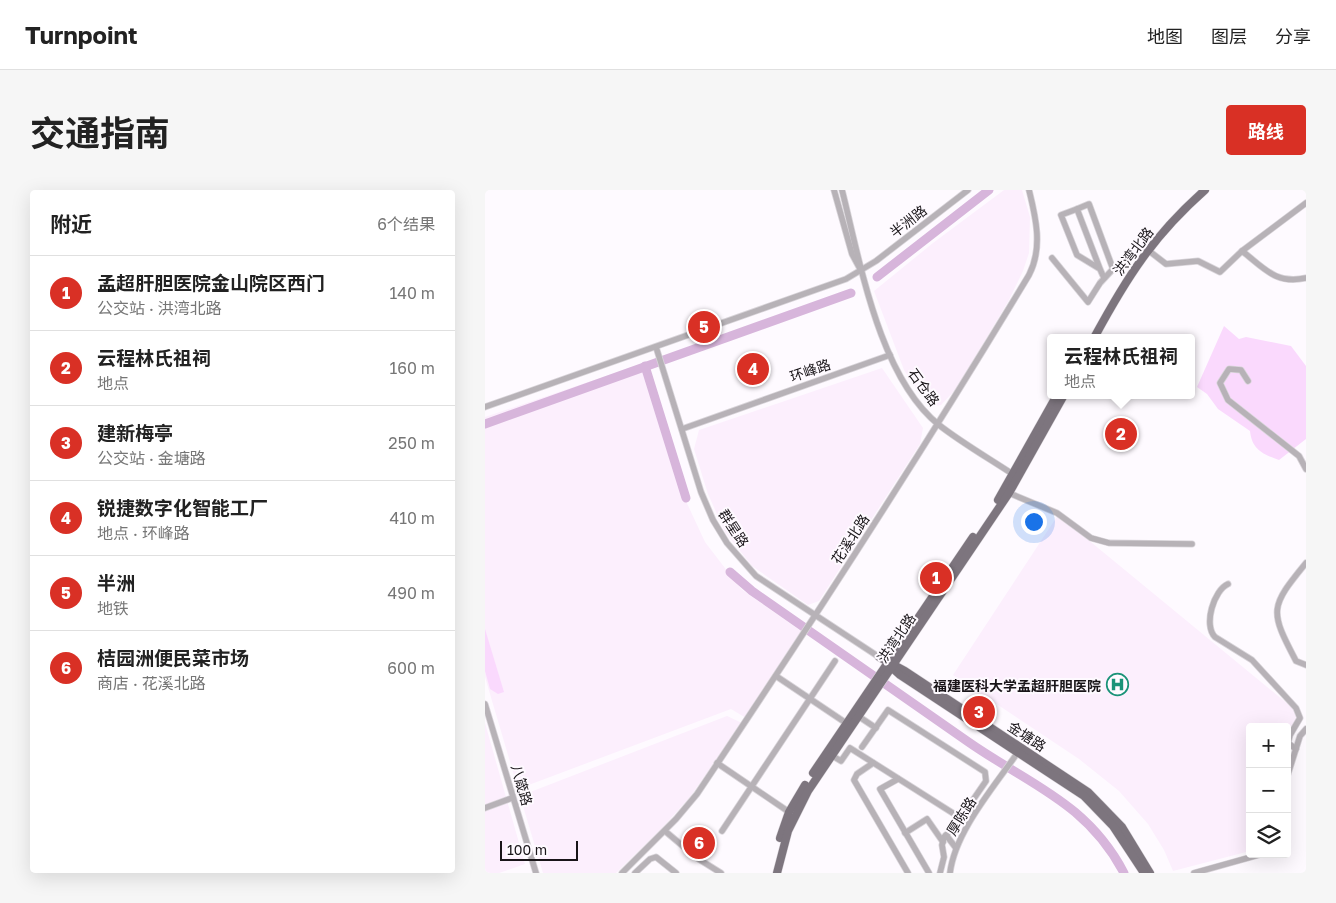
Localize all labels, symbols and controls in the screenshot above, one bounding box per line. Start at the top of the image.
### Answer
text: Turnpoint [25,20,138,49]
text: 地图 [1147,25,1183,47]
text: 图层 [1211,25,1247,47]
text: 分享 [1275,25,1311,47]
button: 路线 [1226,105,1306,155]
text: 交通指南 [30,112,170,154]
street label: 半洲路 [886,201,930,241]
text: 附近 [50,211,92,237]
text: 6个结果 [377,214,435,234]
street label: 洪湾北路 [1109,224,1157,278]
text: 孟超肝胆医院金山院区西门 [97,271,325,294]
text: 1 [62,283,70,303]
text: 140 m [389,283,435,303]
text: 公交站 · 洪湾北路 [97,298,222,318]
pin: 5 [688,308,720,346]
popup [1047,334,1195,399]
text: 云程林氏祖祠 [1064,344,1178,367]
text: 云程林氏祖祠 [97,346,211,369]
pin: 4 [737,350,769,388]
street label: 环峰路 [787,355,833,385]
text: 2 [61,358,71,378]
text: 160 m [389,358,435,378]
street label: 石仓路 [905,365,943,409]
text: 地点 [1064,371,1096,391]
text: 地点 [97,373,129,393]
pin: 2 [1105,415,1137,453]
text: 建新梅亭 [97,421,173,444]
text: 3 [61,433,71,453]
text: 250 m [388,433,435,453]
text: 公交站 · 金塘路 [97,448,206,468]
text: 锐捷数字化智能工厂 [97,496,268,519]
street label: 群星路 [715,506,753,550]
text: 4 [61,508,71,528]
text: 410 m [389,508,435,528]
your location [1021,509,1047,535]
street label: 花溪北路 [828,511,872,567]
text: 地点 · 环峰路 [97,523,190,543]
pin: 1 [920,559,952,597]
text: 半洲 [97,571,135,594]
text: 5 [61,583,71,603]
text: 490 m [387,583,435,603]
text: 地铁 [97,598,129,618]
street label: 洪湾北路 [873,610,919,666]
text: 桔园洲便民菜市场 [97,646,249,669]
text: 6 [61,658,71,678]
text: 600 m [387,658,435,678]
text: 商店 · 花溪北路 [97,673,206,693]
hospital icon: 福建医科大学孟超肝胆医院 [1105,673,1129,697]
place label: 福建医科大学孟超肝胆医院 [933,677,1101,694]
pin: 3 [963,693,995,731]
street label: 金塘路 [1005,717,1049,755]
map controls [1246,723,1291,858]
button: + [1246,723,1291,768]
street label: 八箴路 [508,762,536,808]
button: − [1246,768,1291,813]
street label: 厚陈路 [943,794,979,838]
button: layers [1246,813,1291,858]
pin: 6 [683,824,715,862]
scale bar [500,838,577,861]
text: 100 m [507,841,547,858]

